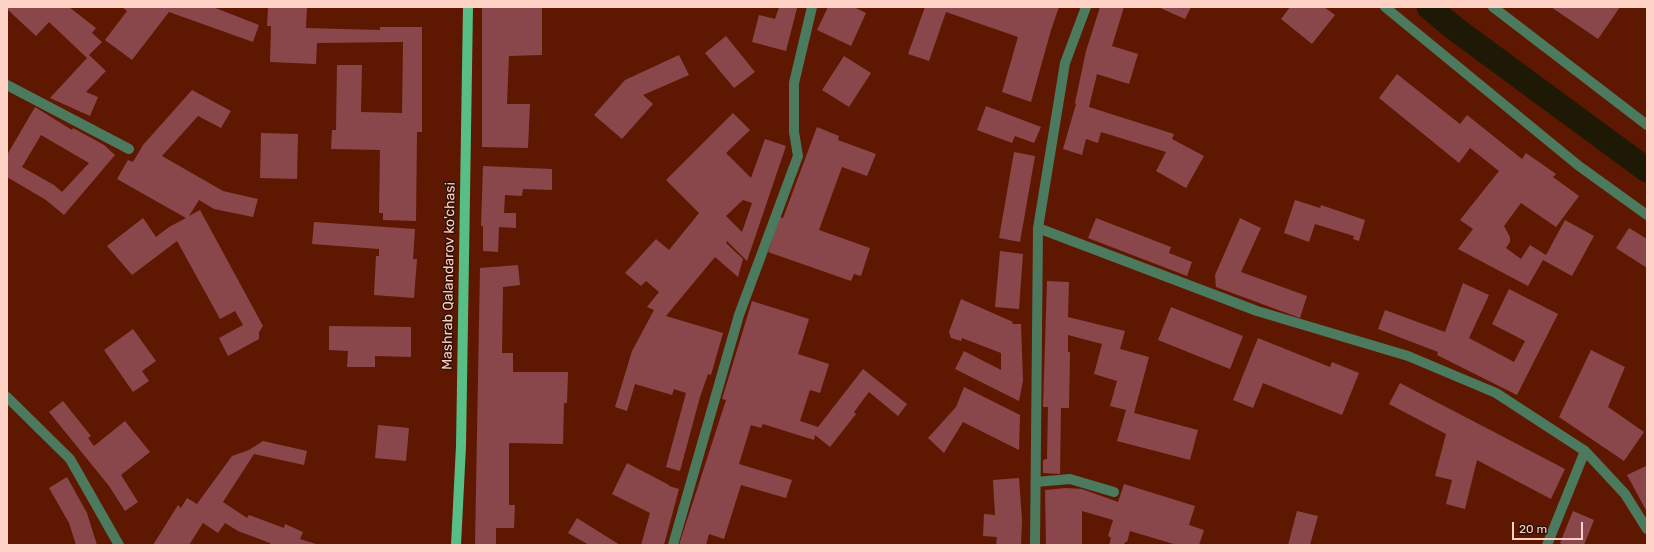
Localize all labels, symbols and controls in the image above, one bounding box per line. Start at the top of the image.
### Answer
street label: Mashrab Qalandarov ko'chasi [439,182,459,370]
scale bar [1514,514,1585,540]
text: 20 m [1519,522,1547,536]

